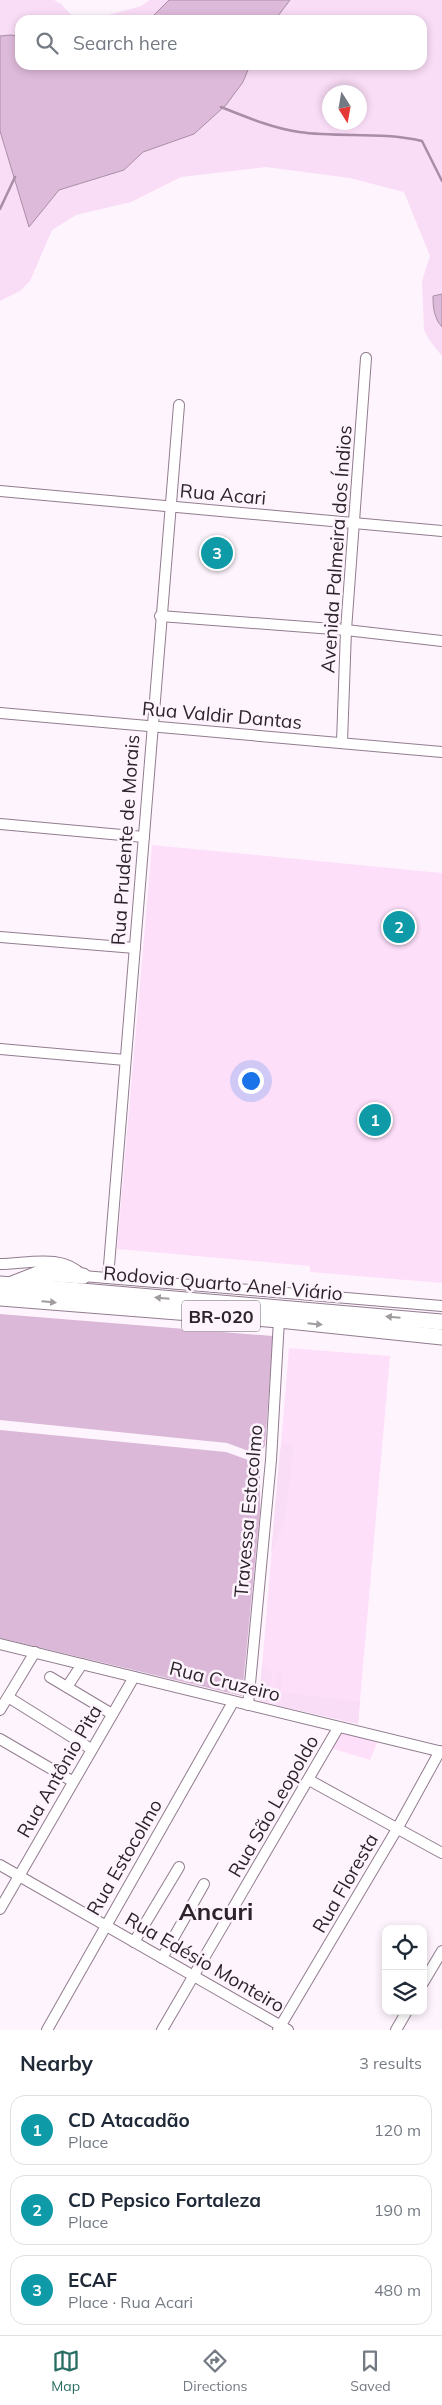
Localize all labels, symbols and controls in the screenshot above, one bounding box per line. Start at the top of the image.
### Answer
search box [15,15,427,70]
icon: search [33,29,61,57]
text: Search here [73,31,177,55]
north arrow [322,85,367,130]
street label: Avenida Palmeira dos Índios [315,424,357,674]
street label: Rua Acari [179,478,267,510]
pin: 3 [201,534,233,572]
street label: Rua Valdir Dantas [141,696,303,734]
street label: Rua Prudente de Morais [106,734,144,946]
pin: 2 [383,908,415,946]
your location [238,1068,264,1094]
pin: 1 [359,1101,391,1139]
street label: Rodovia Quarto Anel Viário [102,1261,344,1305]
one-way arrow [153,1293,169,1301]
one-way arrow [41,1298,57,1306]
road number: BR-020 [182,1300,260,1332]
one-way arrow [385,1313,401,1321]
one-way arrow [307,1320,323,1328]
street label: Travessa Estocolmo [228,1424,268,1598]
street label: Rua Cruzeiro [167,1656,283,1706]
street label: Rua Antônio Pita [11,1700,107,1842]
street label: Rua São Leopoldo [223,1731,323,1881]
street label: Rua Estocolmo [81,1795,167,1919]
street label: Rua Floresta [307,1829,383,1937]
district label: Ancuri [179,1896,253,1926]
street label: Rua Edésio Monteiro [121,1907,289,2017]
map controls [382,1925,427,2015]
button: locate [382,1925,427,1970]
button: layers [382,1970,427,2015]
text: Nearby [20,2050,93,2076]
text: 3 results [359,2053,422,2073]
text: CD Atacadão [68,2108,190,2132]
text: 1 [32,2120,42,2140]
text: 120 m [374,2120,421,2140]
text: Place [68,2132,108,2152]
text: CD Pepsico Fortaleza [68,2188,261,2212]
text: 2 [32,2200,42,2220]
text: 190 m [374,2200,421,2220]
text: Place [68,2212,108,2232]
text: ECAF [68,2268,117,2292]
text: 3 [32,2280,42,2300]
text: 480 m [374,2280,421,2300]
text: Place · Rua Acari [68,2292,193,2312]
tab: Map [51,2347,80,2395]
tab: Directions [183,2347,248,2395]
tab: Saved [350,2347,391,2395]

